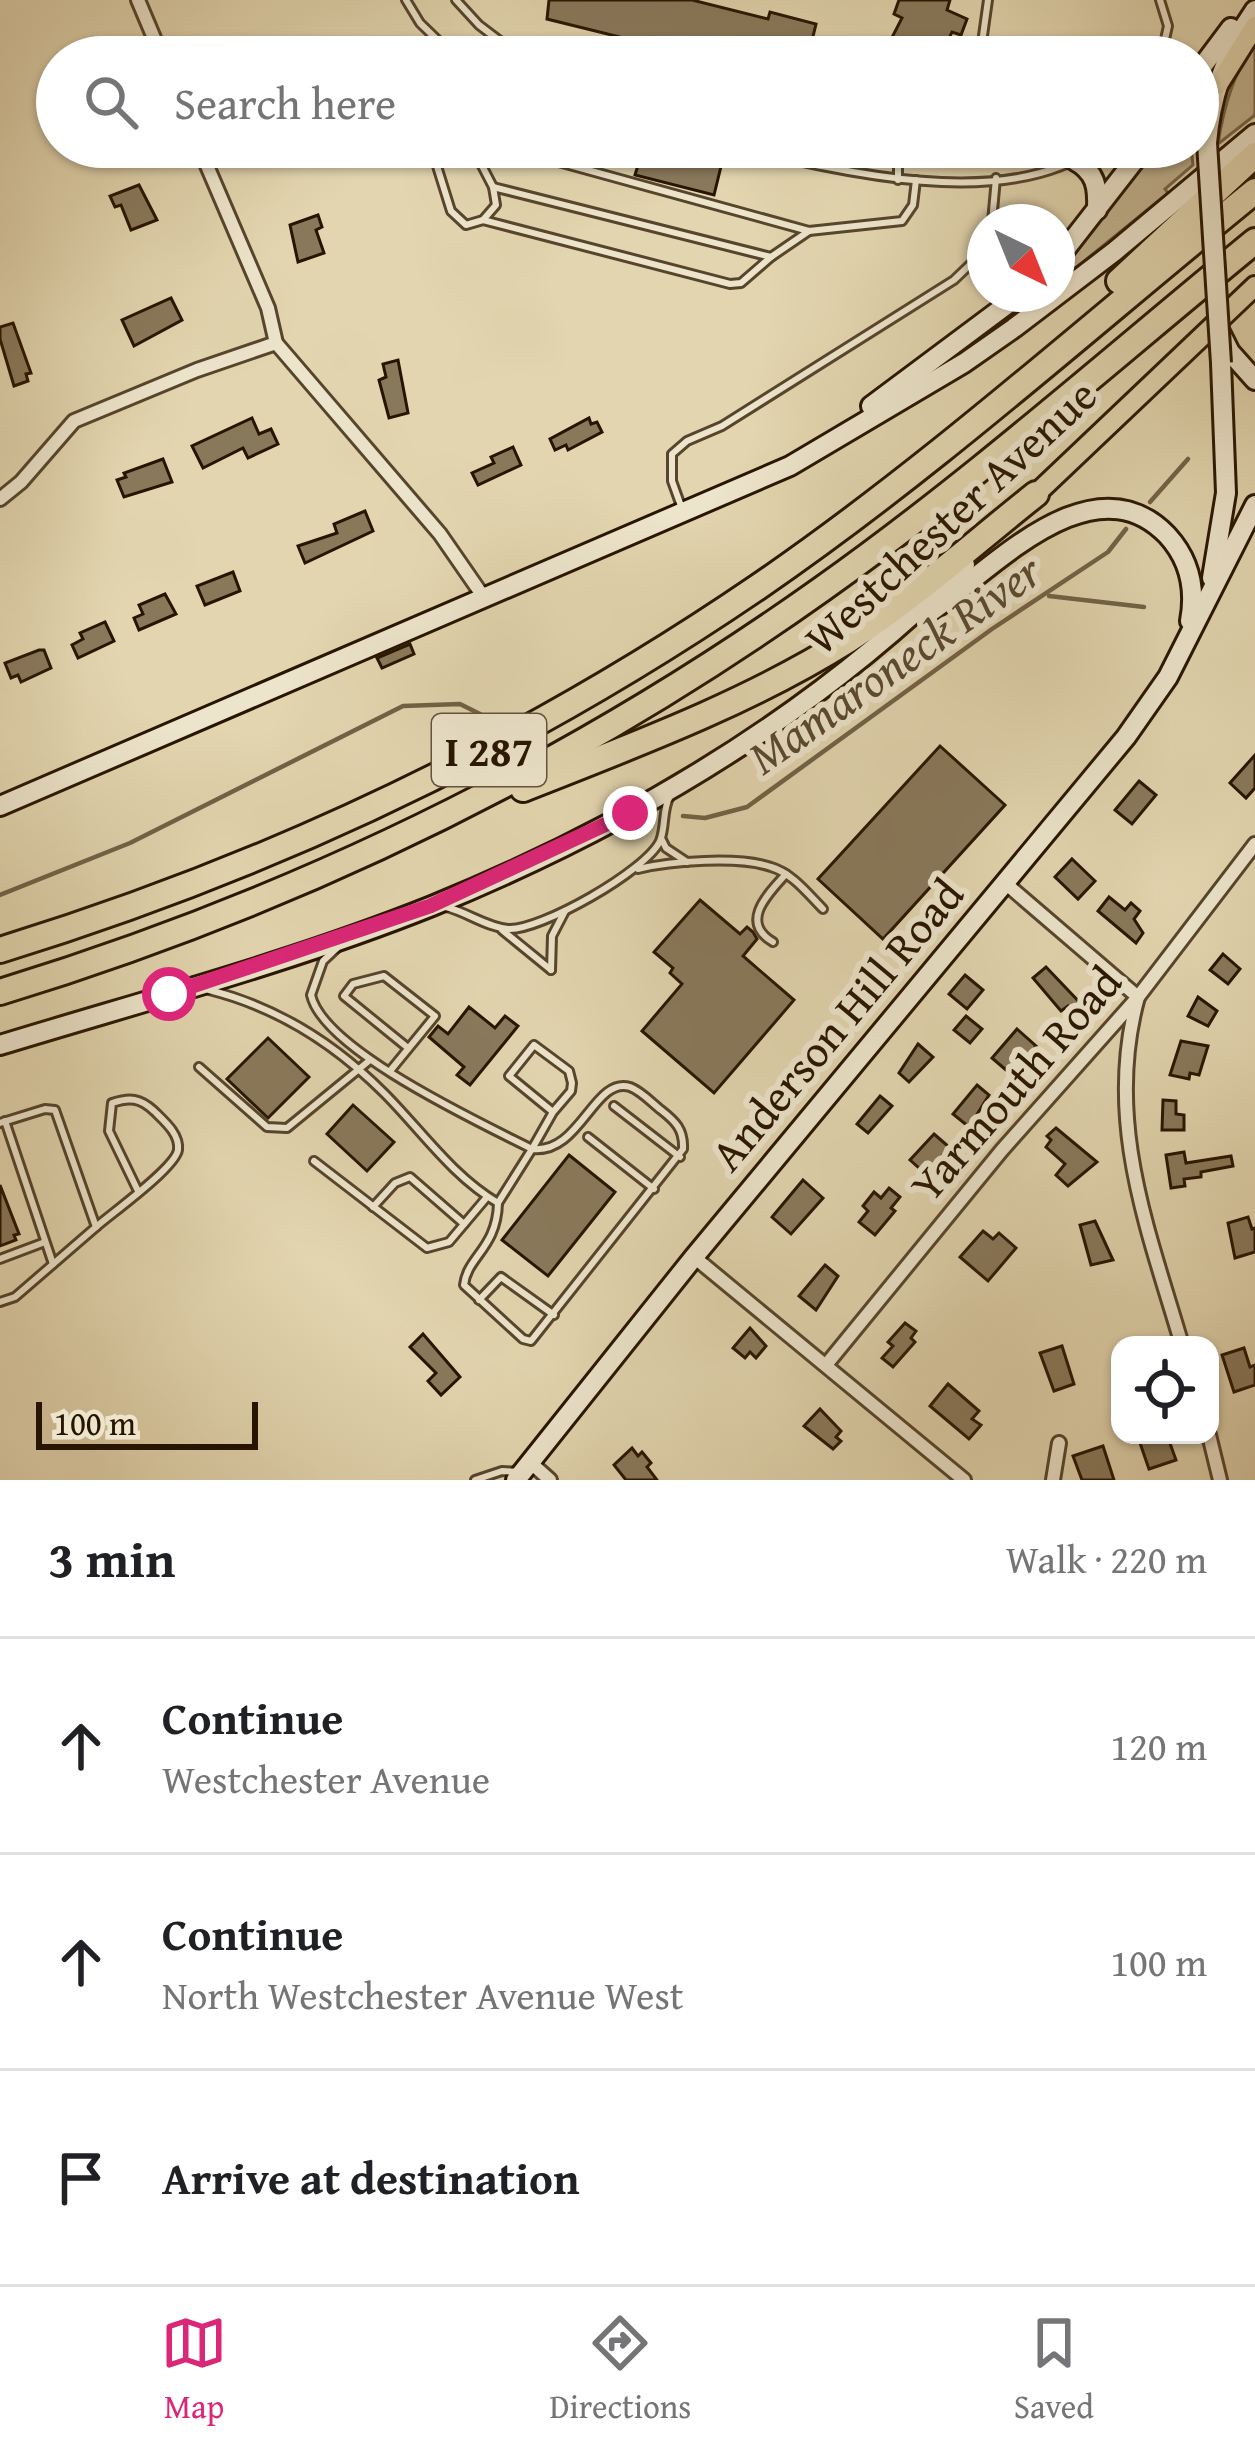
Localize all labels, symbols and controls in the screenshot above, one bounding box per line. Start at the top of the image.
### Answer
search box [36,36,1219,168]
icon: search [78,69,144,135]
text: Search here [174,70,396,135]
north arrow [967,204,1075,312]
street label: Westchester Avenue [789,363,1111,669]
water label: Mamaroneck River [733,535,1056,791]
road number: I 287 [432,714,546,786]
route end [603,786,657,840]
street label: Anderson Hill Road [694,864,978,1184]
street label: Yarmouth Road [894,951,1136,1215]
route start [142,967,196,1021]
map controls [1111,1336,1219,1444]
button: locate [1111,1336,1219,1444]
scale bar [36,1396,258,1449]
text: 100 m [54,1399,136,1447]
text: 3 min [48,1521,175,1596]
text: Walk · 220 m [1006,1530,1207,1587]
text: Continue [162,1685,343,1750]
icon: ahead [48,1713,114,1779]
text: 120 m [1110,1717,1207,1774]
text: Westchester Avenue [162,1750,490,1807]
text: Continue [162,1901,343,1966]
icon: ahead [48,1929,114,1995]
text: 100 m [1110,1933,1207,1990]
text: North Westchester Avenue West [162,1966,684,2023]
icon: arrive [48,2145,114,2211]
text: Arrive at destination [162,2145,580,2210]
tab: Map [161,2310,227,2430]
tab: Directions [550,2310,691,2430]
tab: Saved [1014,2310,1094,2430]

